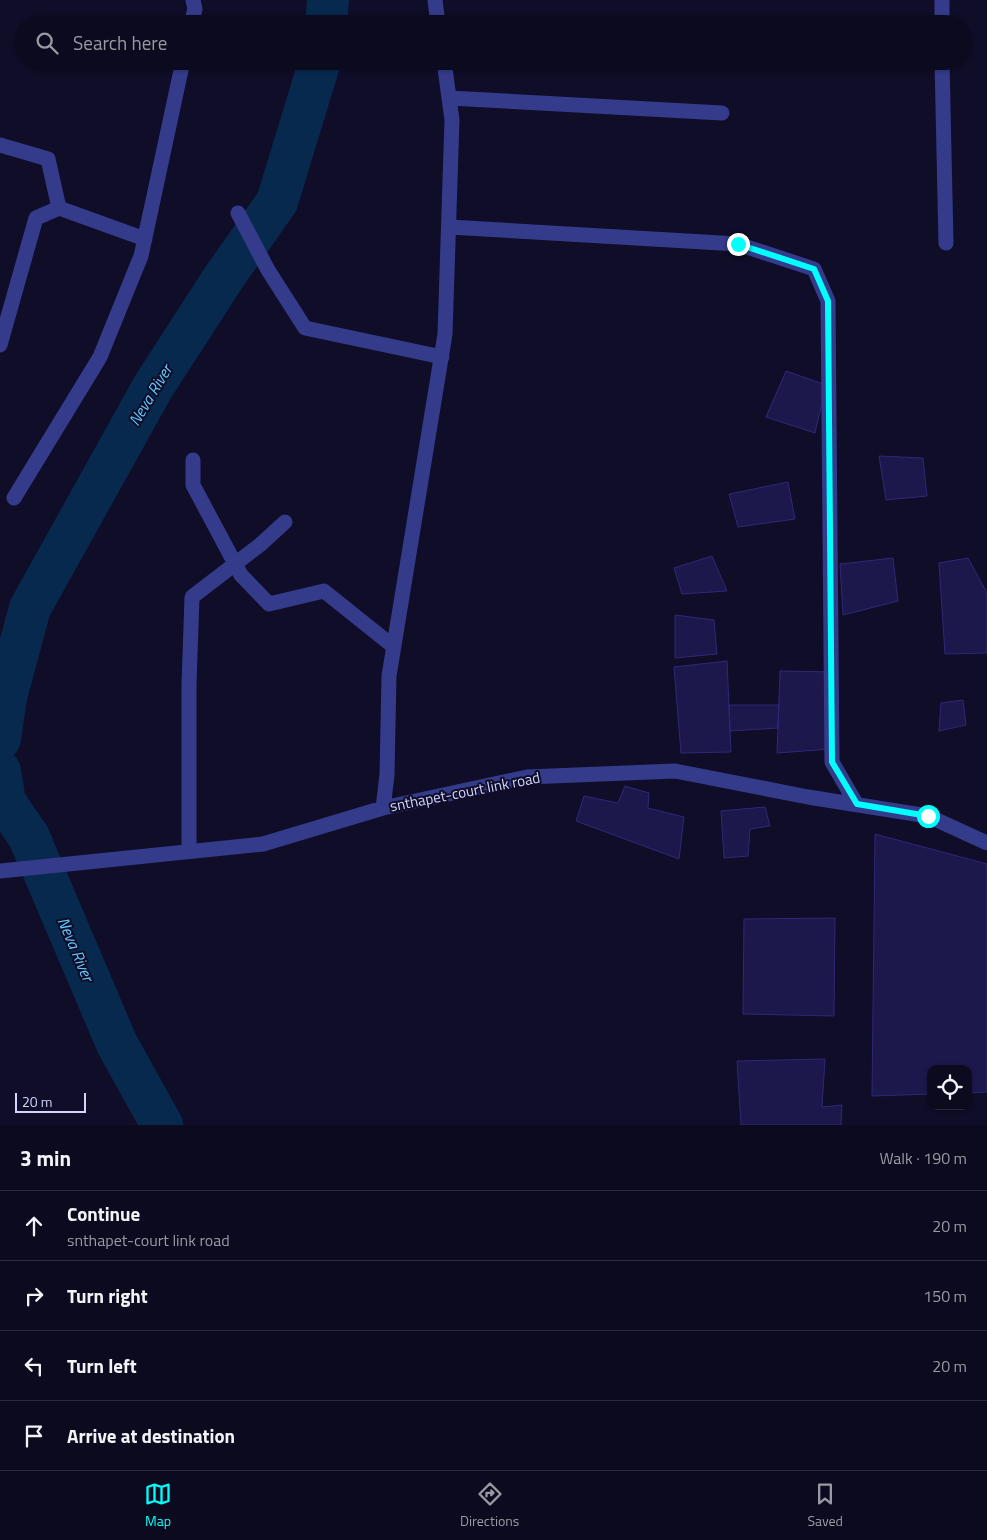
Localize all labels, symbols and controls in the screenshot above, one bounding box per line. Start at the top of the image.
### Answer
search box [15,15,972,70]
text: Search here [73,28,167,57]
icon: search [33,29,61,57]
route end [727,233,750,256]
water label: Neva River [122,358,179,430]
street label: snthapet-court link road [388,766,542,817]
route start [917,805,940,828]
water label: Neva River [52,913,101,987]
map controls [927,1065,972,1110]
button: locate [927,1065,972,1110]
scale bar [15,1090,86,1113]
text: 20 m [22,1091,52,1112]
text: 3 min [20,1142,71,1174]
text: Walk · 190 m [879,1146,967,1170]
text: Continue [67,1199,140,1228]
icon: ahead [20,1212,48,1240]
text: 20 m [932,1214,967,1238]
text: snthapet-court link road [67,1228,230,1252]
text: Turn right [67,1281,148,1310]
icon: right [20,1282,48,1310]
text: 150 m [923,1284,967,1308]
text: Turn left [67,1351,137,1380]
icon: left [20,1352,48,1380]
text: 20 m [932,1354,967,1378]
text: Arrive at destination [67,1421,235,1450]
icon: arrive [20,1422,48,1450]
tab: Map [144,1480,172,1531]
tab: Directions [460,1480,519,1531]
tab: Saved [807,1480,843,1531]

